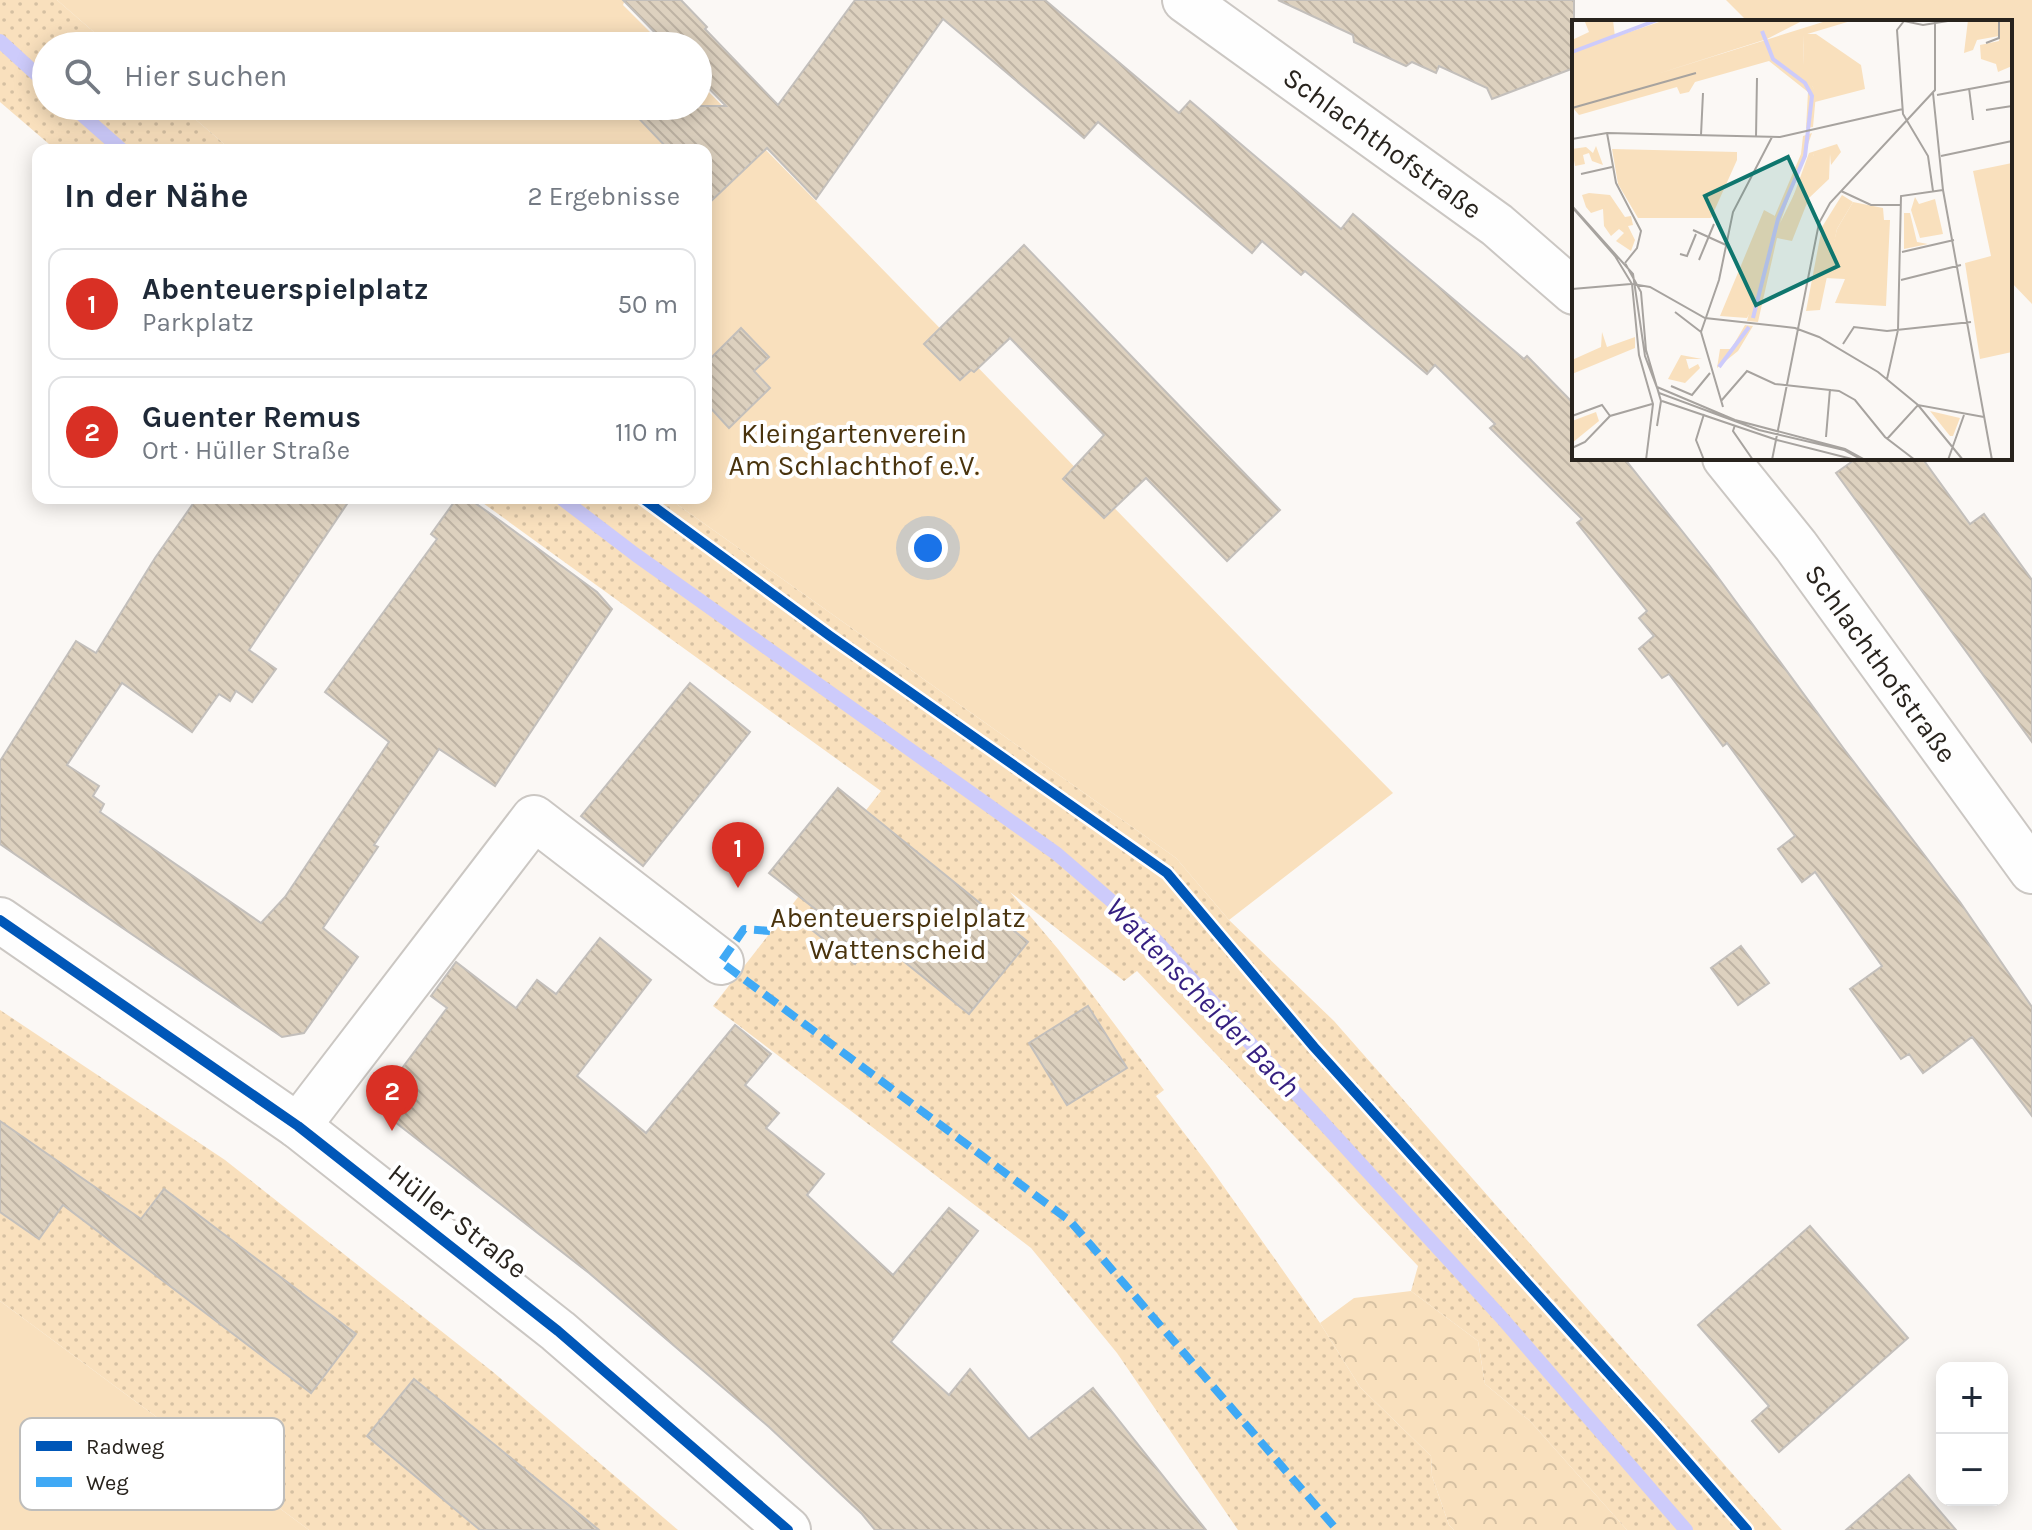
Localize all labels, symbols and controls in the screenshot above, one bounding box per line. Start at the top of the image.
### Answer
inset map [1572,20,2012,460]
search box [32,32,712,120]
icon: search [60,54,104,98]
text: Hier suchen [124,58,287,94]
street label: Schlachthofstraße [1277,60,1489,225]
text: In der Nähe [64,176,248,216]
text: 2 Ergebnisse [528,181,680,212]
text: Abenteuerspielplatz [142,271,429,307]
text: 1 [87,289,97,320]
text: 50 m [617,289,678,320]
text: Parkplatz [142,307,254,338]
text: Guenter Remus [142,399,361,435]
text: 2 [84,417,100,448]
text: 110 m [615,417,678,448]
park label: Kleingartenverein Am Schlachthof e.V. [729,417,979,482]
text: Ort · Hüller Straße [142,435,350,466]
your location [908,528,948,568]
street label: Schlachthofstraße [1798,558,1964,769]
pin: 1 [712,822,764,888]
water label: Wattenscheider Bach [1098,890,1308,1104]
park label: Abenteuerspielplatz Wattenscheid [770,901,1026,966]
pin: 2 [366,1065,418,1131]
street label: Hüller Straße [382,1157,534,1285]
map controls [1936,1362,2008,1506]
button: + [1936,1362,2008,1434]
legend [20,1418,284,1510]
text: Radweg [86,1434,165,1460]
button: − [1936,1434,2008,1506]
text: Weg [86,1470,129,1496]

